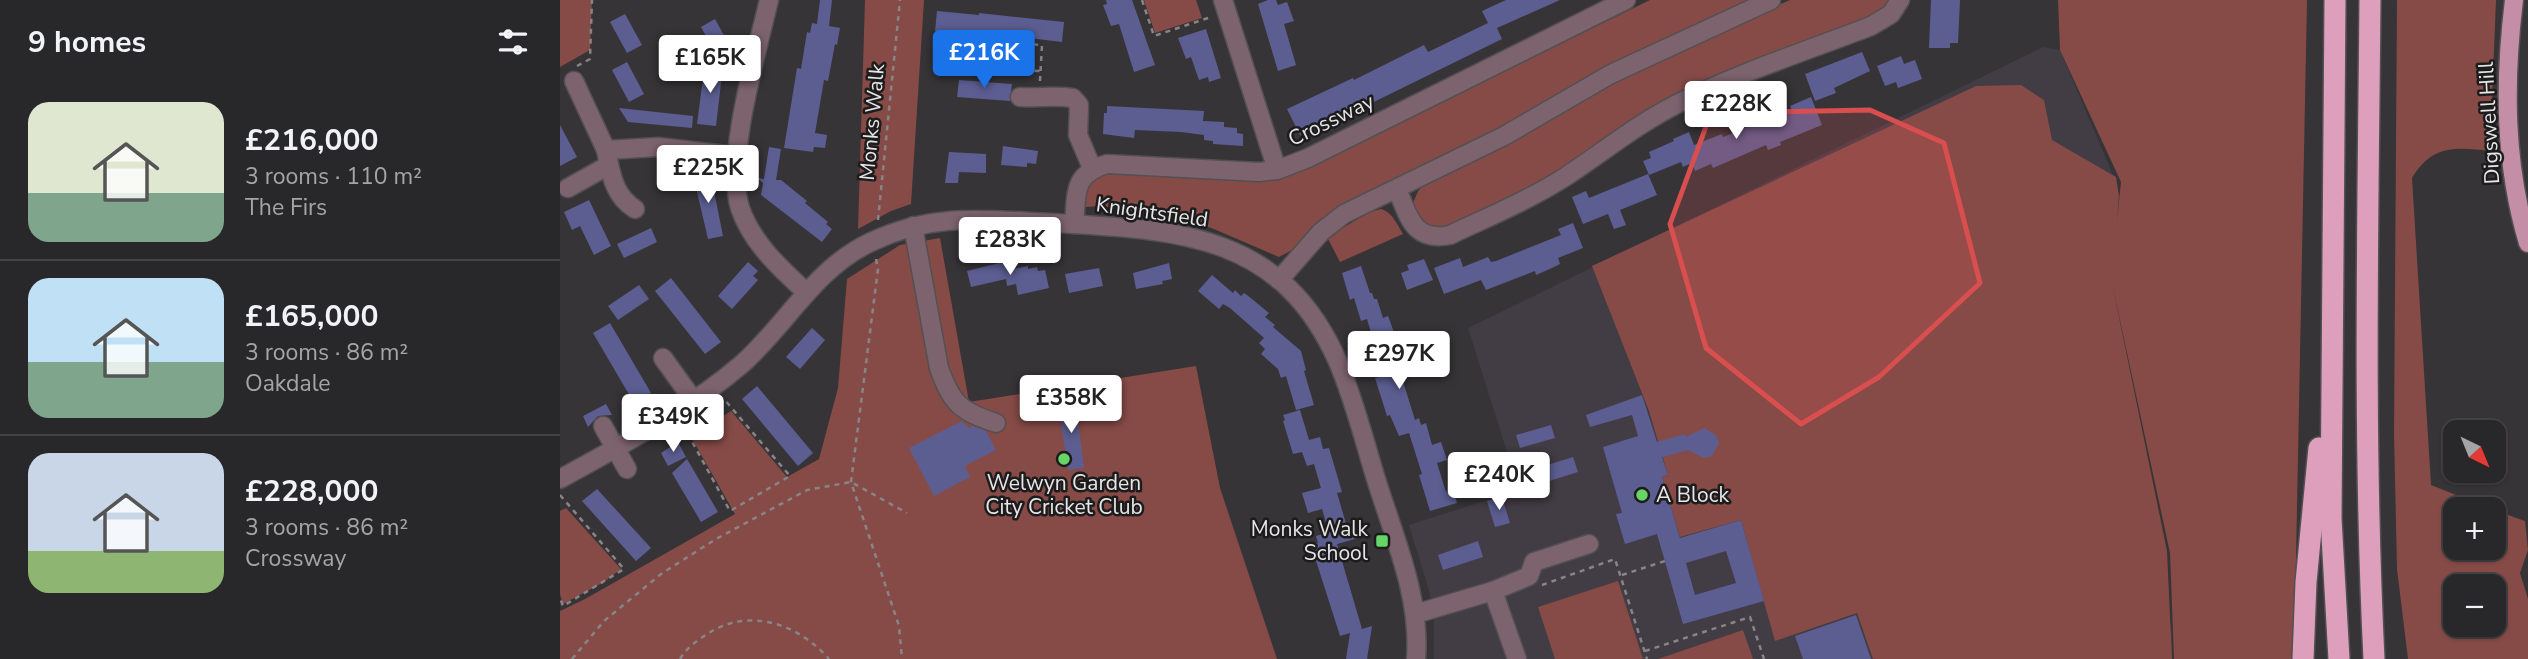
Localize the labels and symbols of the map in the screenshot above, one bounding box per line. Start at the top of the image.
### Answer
pin: £216K [935,31,1033,90]
pin: £165K [661,36,759,95]
street label: Digswell Hill [2472,60,2506,185]
street label: Monks Walk [853,62,891,182]
pin: £228K [1687,82,1785,141]
street label: Crossway [1283,87,1379,153]
pin: £225K [659,146,757,205]
street label: Knightsfield [1094,190,1210,234]
pin: £283K [961,218,1059,277]
pin: £297K [1350,332,1448,391]
pin: £358K [1022,376,1120,435]
pin: £349K [624,394,722,454]
north arrow [2443,420,2506,483]
marker: Welwyn Garden City Cricket Club [1056,451,1072,467]
pin: £240K [1450,452,1548,512]
place label: Welwyn Garden City Cricket Club [985,469,1143,521]
place label: A Block [1656,481,1729,509]
marker: A Block [1634,487,1650,503]
place label: Monks Walk School [1251,515,1369,567]
marker: Monks Walk School [1374,533,1390,549]

